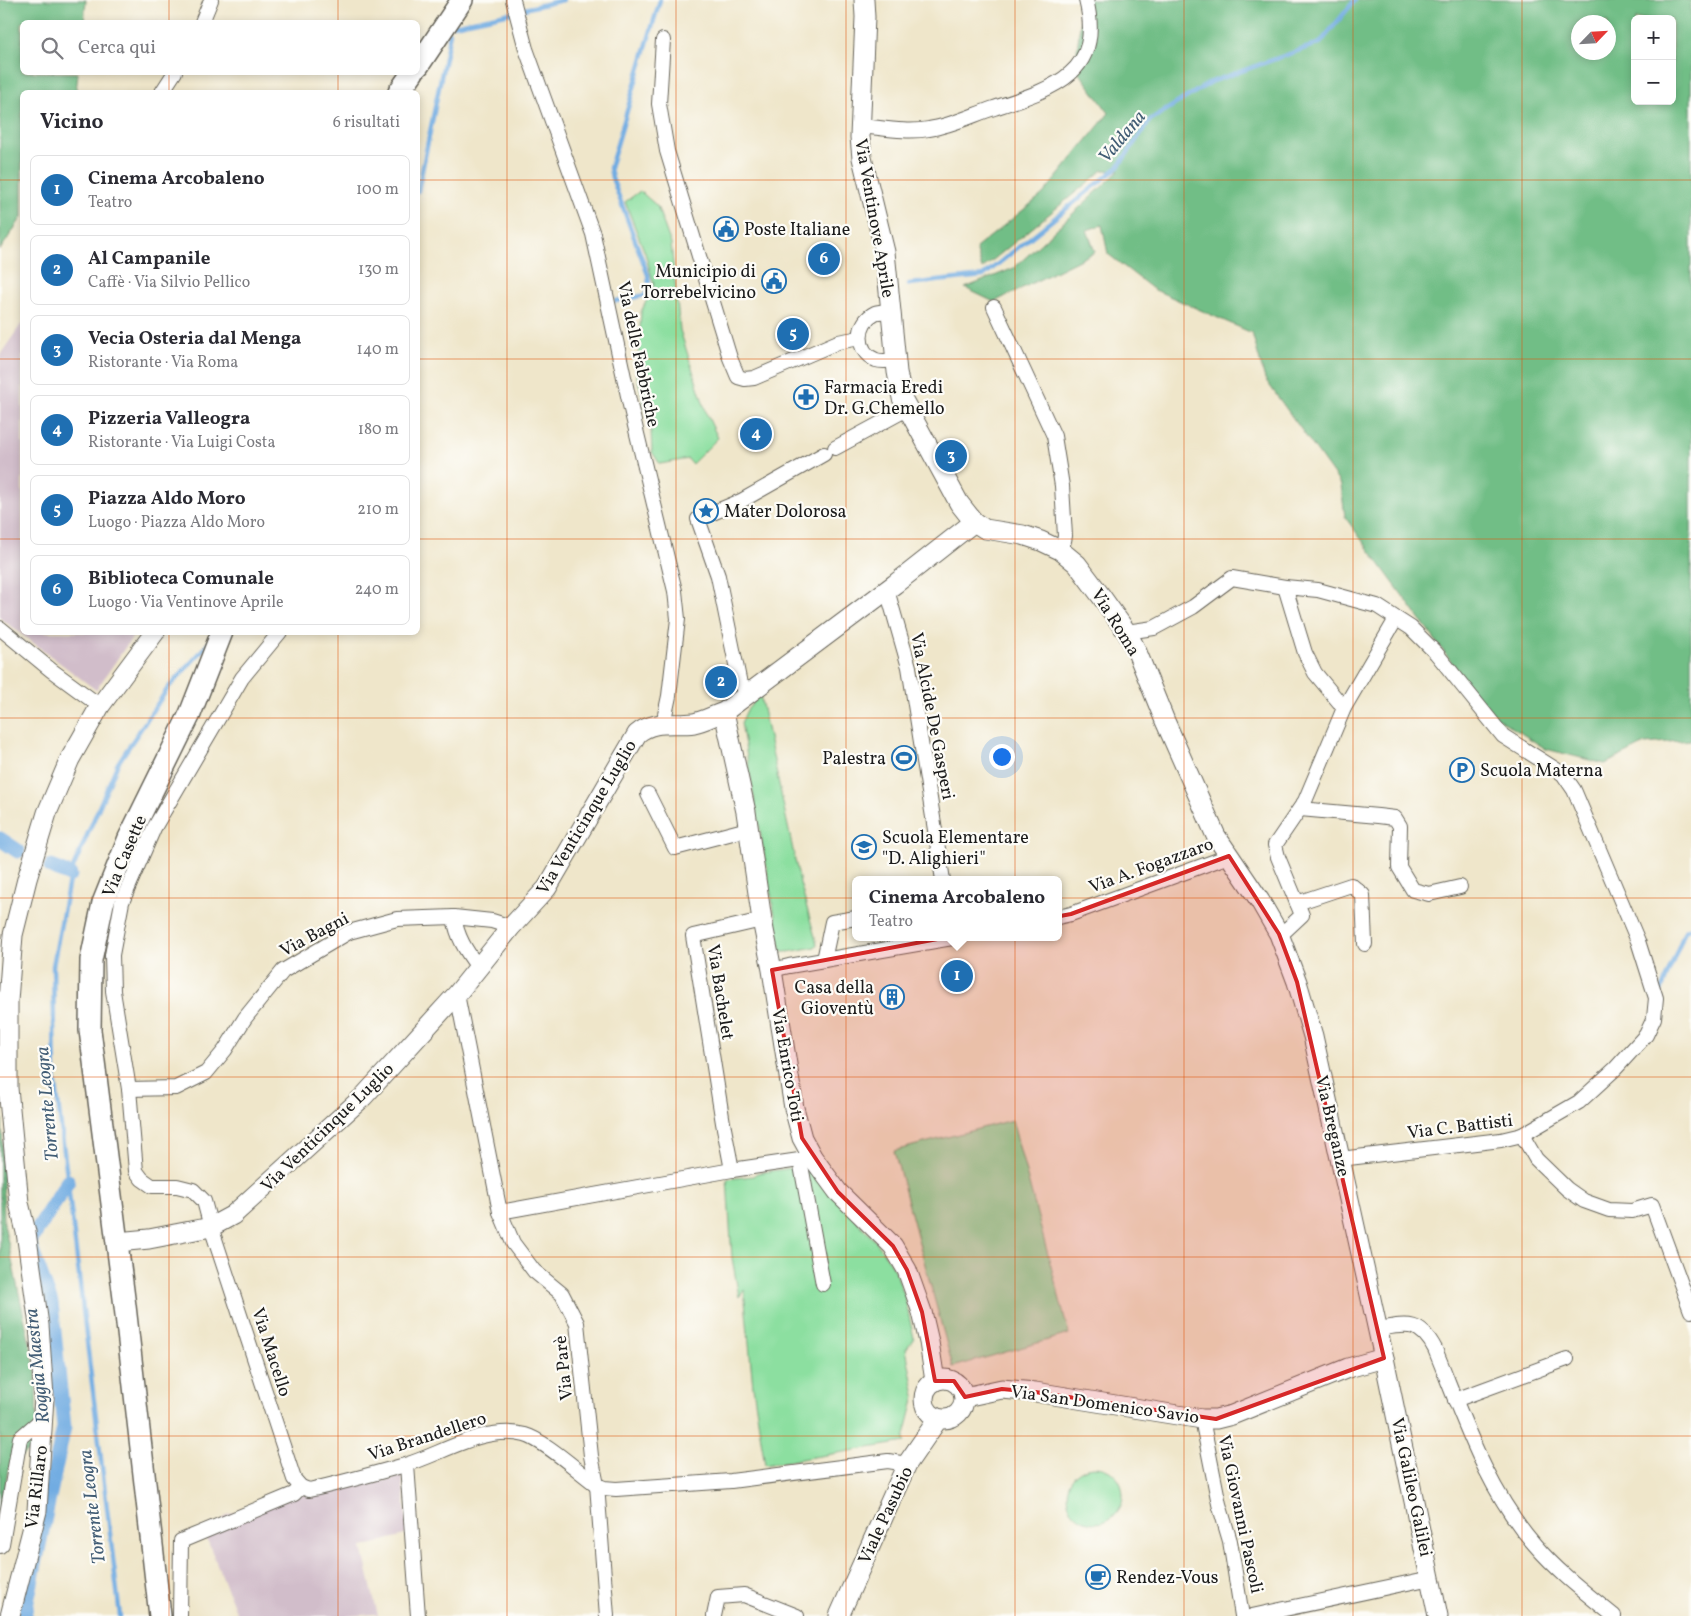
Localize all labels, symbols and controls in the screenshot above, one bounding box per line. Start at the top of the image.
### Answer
north arrow [1571,15,1616,60]
map controls [1631,15,1676,105]
button: + [1631,15,1676,60]
search box [20,20,420,75]
icon: search [38,34,66,62]
text: Cerca qui [78,35,156,61]
button: − [1631,60,1676,105]
water label: Valdana [1093,105,1152,169]
text: Vicino [40,108,104,137]
text: 6 risultati [333,112,400,134]
street label: Via Ventinove Aprile [847,137,900,300]
text: Cinema Arcobaleno [88,166,265,192]
text: 1 [54,179,60,201]
text: 100 m [356,179,399,201]
text: Teatro [88,192,132,214]
public building icon: Poste Italiane [713,216,739,242]
place label: Poste Italiane [744,218,850,243]
pin: 6 [808,240,840,278]
text: Al Campanile [88,246,211,272]
text: 2 [53,259,61,281]
text: 130 m [358,259,399,281]
place label: Municipio di Torrebelvicino [641,260,756,306]
public building icon: Municipio di Torrebelvicino [761,268,787,294]
text: Caffè · Via Silvio Pellico [88,272,250,294]
street label: Via delle Fabbriche [610,279,665,430]
pin: 5 [777,315,809,353]
text: Vecia Osteria dal Menga [88,326,302,352]
text: 3 [53,339,61,361]
text: 140 m [357,339,399,361]
text: Ristorante · Via Roma [88,352,238,374]
place label: Farmacia Eredi Dr. G.Chemello [824,376,945,422]
pharmacy icon: Farmacia Eredi Dr. G.Chemello [793,384,819,410]
text: Pizzeria Valleogra [88,406,250,432]
pin: 4 [740,415,772,453]
text: 4 [52,419,62,441]
text: 180 m [358,419,399,441]
text: Ristorante · Via Luigi Costa [88,432,275,454]
pin: 3 [935,437,967,475]
text: Piazza Aldo Moro [88,486,246,512]
place icon: Mater Dolorosa [693,498,719,524]
text: 5 [53,499,61,521]
text: 210 m [357,499,399,521]
place label: Mater Dolorosa [724,500,847,525]
text: Luogo · Piazza Aldo Moro [88,512,265,534]
text: Biblioteca Comunale [88,566,274,592]
text: 6 [53,579,61,601]
text: 240 m [355,579,399,601]
street label: Via Roma [1084,584,1145,662]
text: Luogo · Via Ventinove Aprile [88,592,284,614]
street label: Via Alcide De Gasperi [903,630,960,802]
pin: 2 [705,663,737,701]
street label: Via Venticinque Luglio [531,736,643,900]
your location [989,744,1015,770]
sports icon: Palestra [891,745,917,771]
place label: Palestra [822,747,886,772]
parking icon: Scuola Materna [1449,757,1475,783]
place label: Scuola Materna [1480,759,1603,784]
street label: Via Casette [97,812,154,902]
place label: Scuola Elementare "D. Alighieri" [882,826,1029,872]
street label: Via A. Fogazzaro [1086,832,1217,901]
school or university icon: Scuola Elementare "D. Alighieri" [851,834,877,860]
popup [852,876,1062,941]
text: Cinema Arcobaleno [869,885,1045,911]
street label: Via Bagni [276,907,354,964]
text: Teatro [869,911,913,933]
street label: Via Bachelet [700,943,739,1042]
pin: 1 [941,957,973,995]
place label: Casa della Gioventù [795,976,874,1022]
building icon: Casa della Gioventù [879,984,905,1010]
street label: Via Enrico Toti [764,1006,809,1124]
water label: Torrente Leogra [30,1045,66,1162]
street label: Via Venticinque Luglio [256,1058,400,1198]
street label: Via Breganze [1308,1073,1355,1179]
street label: Via C. Battisti [1406,1109,1514,1146]
street label: Via Macello [244,1305,297,1400]
water label: Roggia Maestra [19,1307,57,1425]
street label: Via Parè [549,1334,580,1401]
street label: Via San Domenico Savio [1009,1380,1201,1431]
street label: Via Brandellero [365,1407,490,1468]
street label: Via Galileo Galilei [1384,1415,1437,1559]
street label: Via Giovanni Pascoli [1210,1433,1269,1596]
street label: Via Rillaro [20,1444,55,1530]
water label: Torrente Leogra [73,1448,113,1565]
street label: Viale Pasubio [853,1463,920,1569]
cafe icon: Rendez-Vous [1085,1564,1111,1590]
place label: Rendez-Vous [1116,1566,1219,1591]

